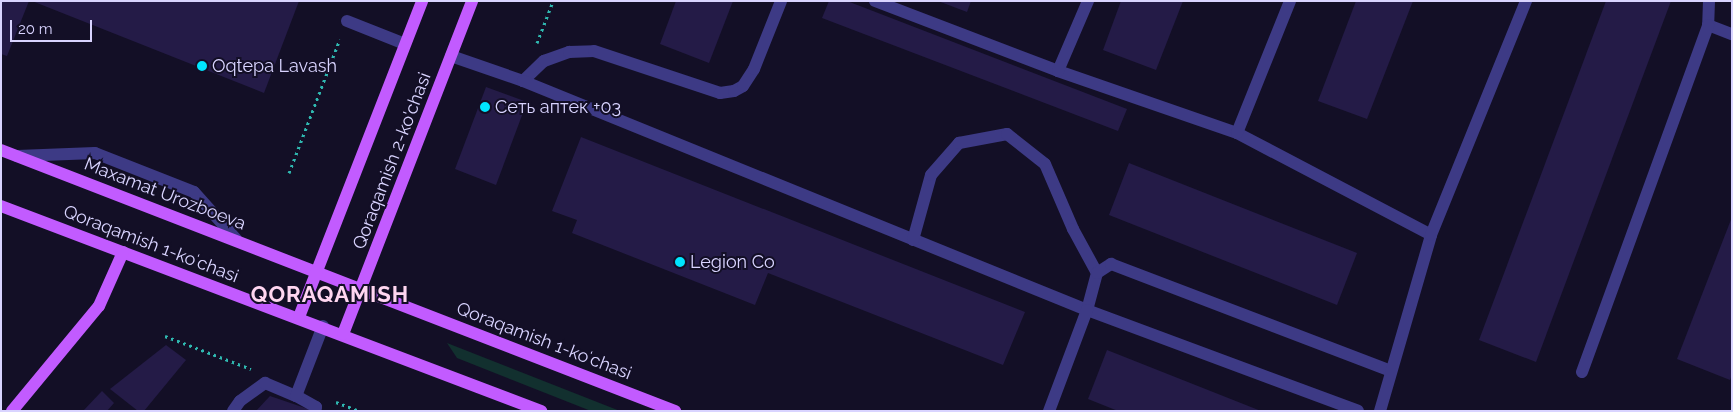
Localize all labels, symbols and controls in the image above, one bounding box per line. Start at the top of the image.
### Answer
scale bar [12,10,95,42]
text: 20 m [18,20,53,38]
place label: Oqtepa Lavash [212,55,337,77]
marker: Oqtepa Lavash [196,60,208,72]
street label: Qoraqamish 2-ko'chasi [348,70,436,252]
place label: Сеть аптек +03 [495,96,621,118]
marker: Сеть аптек +03 [479,101,491,113]
street label: Maxamat Urozboeva [81,153,249,235]
street label: Qoraqamish 1-koʻchasi [60,201,242,287]
place label: Legion Co [690,251,775,273]
marker: Legion Co [674,256,686,268]
district label: QORAQAMISH [250,282,410,308]
street label: Qoraqamish 1-koʻchasi [453,298,635,384]

